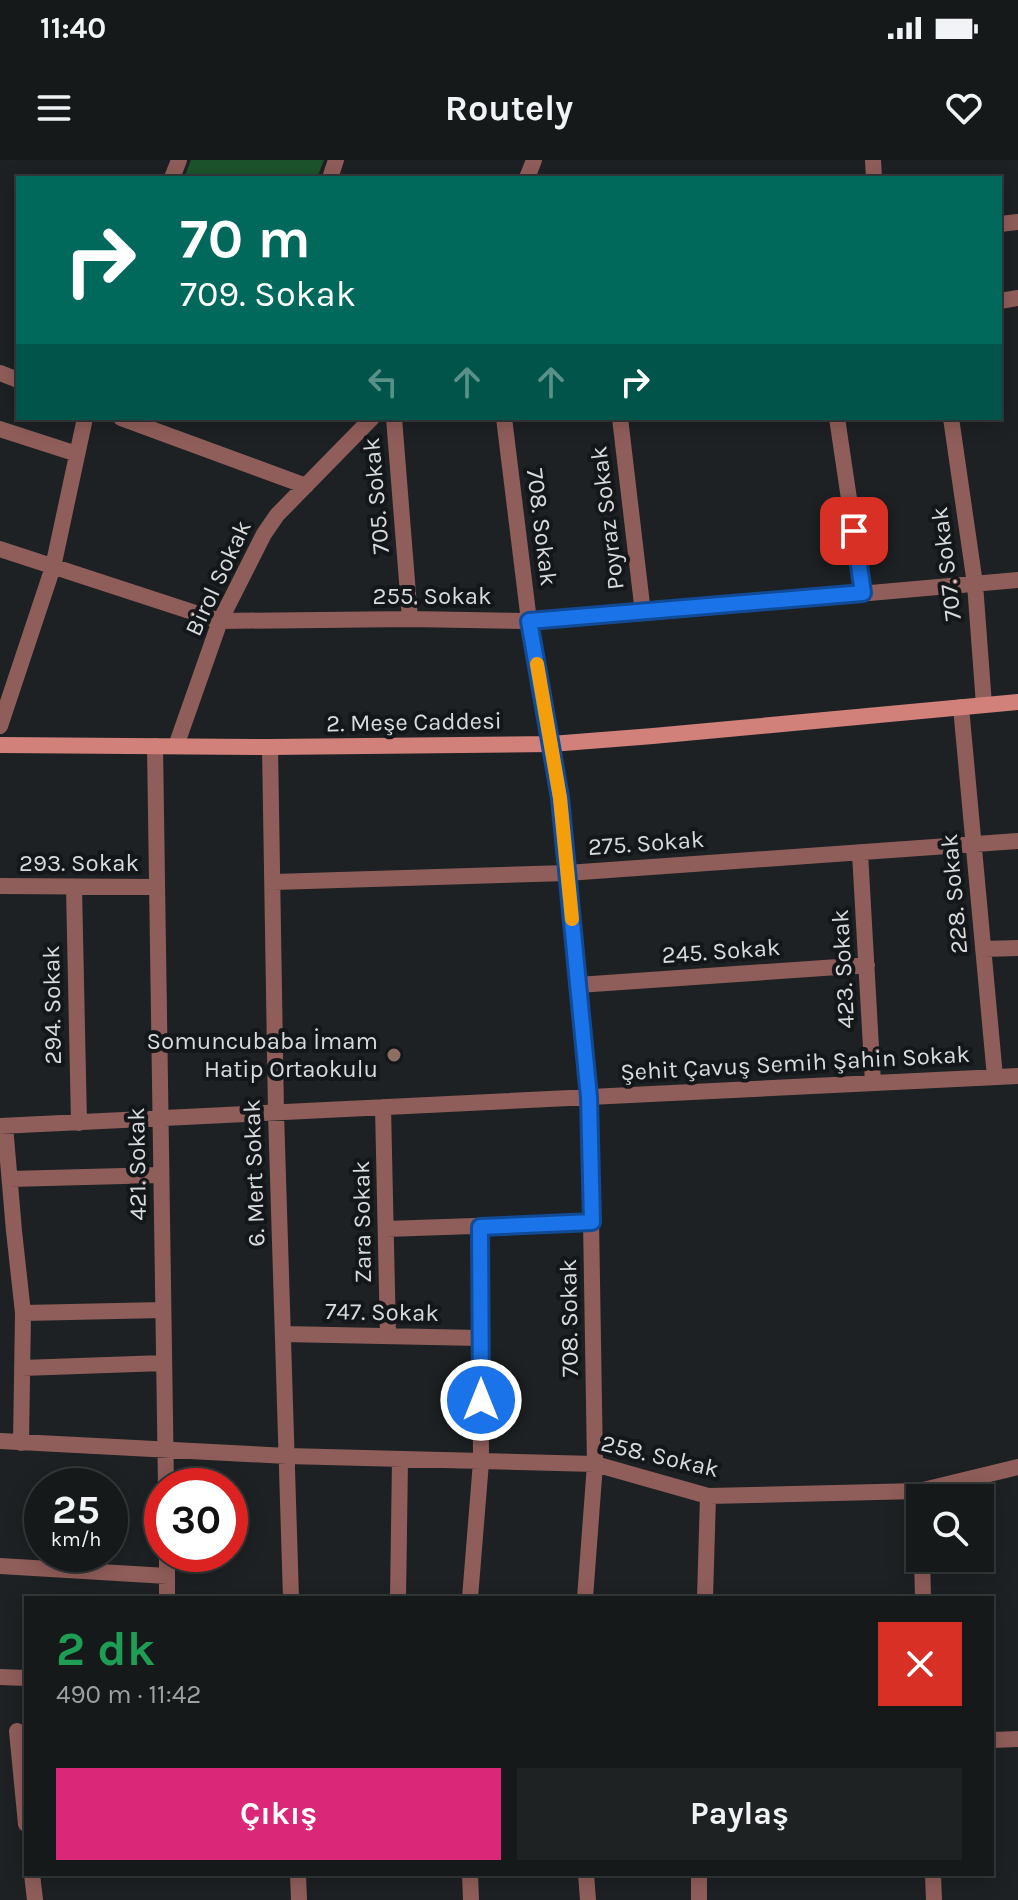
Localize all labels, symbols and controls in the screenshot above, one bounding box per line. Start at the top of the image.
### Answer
text: 11:40 [40,10,106,46]
icon: menu [32,86,76,130]
icon: heart [942,86,986,130]
text: Routely [445,87,573,129]
text: 70 m [180,206,311,271]
icon: right [48,208,152,312]
text: 709. Sokak [180,273,356,315]
icon: left [361,360,405,404]
icon: ahead [445,360,489,404]
icon: ahead [529,360,573,404]
icon: right [613,360,657,404]
street label: 705. Sokak [357,437,395,555]
street label: Poyraz Sokak [584,445,630,591]
street label: 708. Sokak [521,467,563,587]
pin [820,497,888,565]
street label: 707. Sokak [925,505,967,623]
icon: arrive [832,509,876,553]
street label: Birol Sokak [179,516,257,640]
street label: 255. Sokak [373,582,491,610]
street label: 2. Meşe Caddesi [326,706,502,738]
street label: 275. Sokak [587,825,705,861]
street label: 228. Sokak [935,833,973,955]
street label: 293. Sokak [19,849,139,877]
street label: 423. Sokak [826,909,860,1029]
street label: 245. Sokak [661,933,781,969]
street label: 294. Sokak [37,945,67,1065]
place label: Somuncubaba İmam Hatip Ortaokulu [147,1027,378,1083]
street label: Şehit Çavuş Semih Şahin Sokak [619,1040,971,1086]
marker: Somuncubaba İmam Hatip Ortaokulu [385,1046,403,1064]
street label: 6. Mert Sokak [237,1099,271,1247]
street label: 421. Sokak [122,1107,152,1221]
street label: Zara Sokak [347,1160,377,1284]
street label: 708. Sokak [554,1259,584,1377]
street label: 747. Sokak [325,1297,439,1327]
position arrow [439,1358,523,1442]
street label: 258. Sokak [598,1429,722,1483]
speed limit sign: 30 [144,1468,248,1572]
map controls [906,1484,994,1572]
button: search [906,1484,994,1572]
text: 25 [52,1486,100,1533]
text: km/h [51,1528,101,1551]
text: 2 dk [56,1621,155,1677]
button: close [878,1622,962,1706]
text: 490 m · 11:42 [56,1679,201,1710]
button: Çıkış [56,1768,501,1860]
button: Paylaş [517,1768,962,1860]

